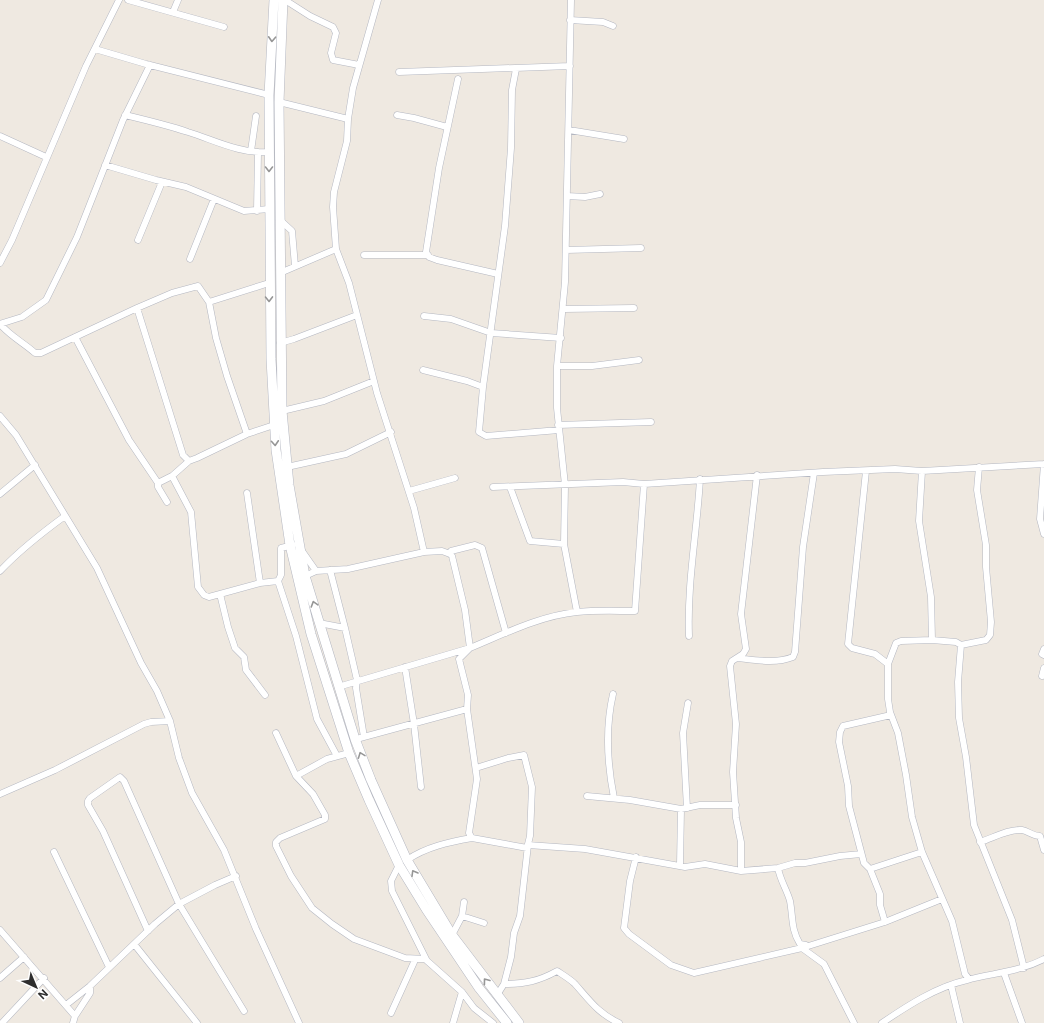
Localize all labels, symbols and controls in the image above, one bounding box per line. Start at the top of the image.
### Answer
one-way arrow [268,36,277,42]
one-way arrow [265,166,273,172]
one-way arrow [265,296,274,302]
one-way arrow [271,440,280,446]
one-way arrow [310,601,319,608]
one-way arrow [358,751,366,758]
one-way arrow [412,870,419,877]
north arrow [16,967,56,1007]
one-way arrow [484,979,491,986]
text: N [35,986,51,1002]

